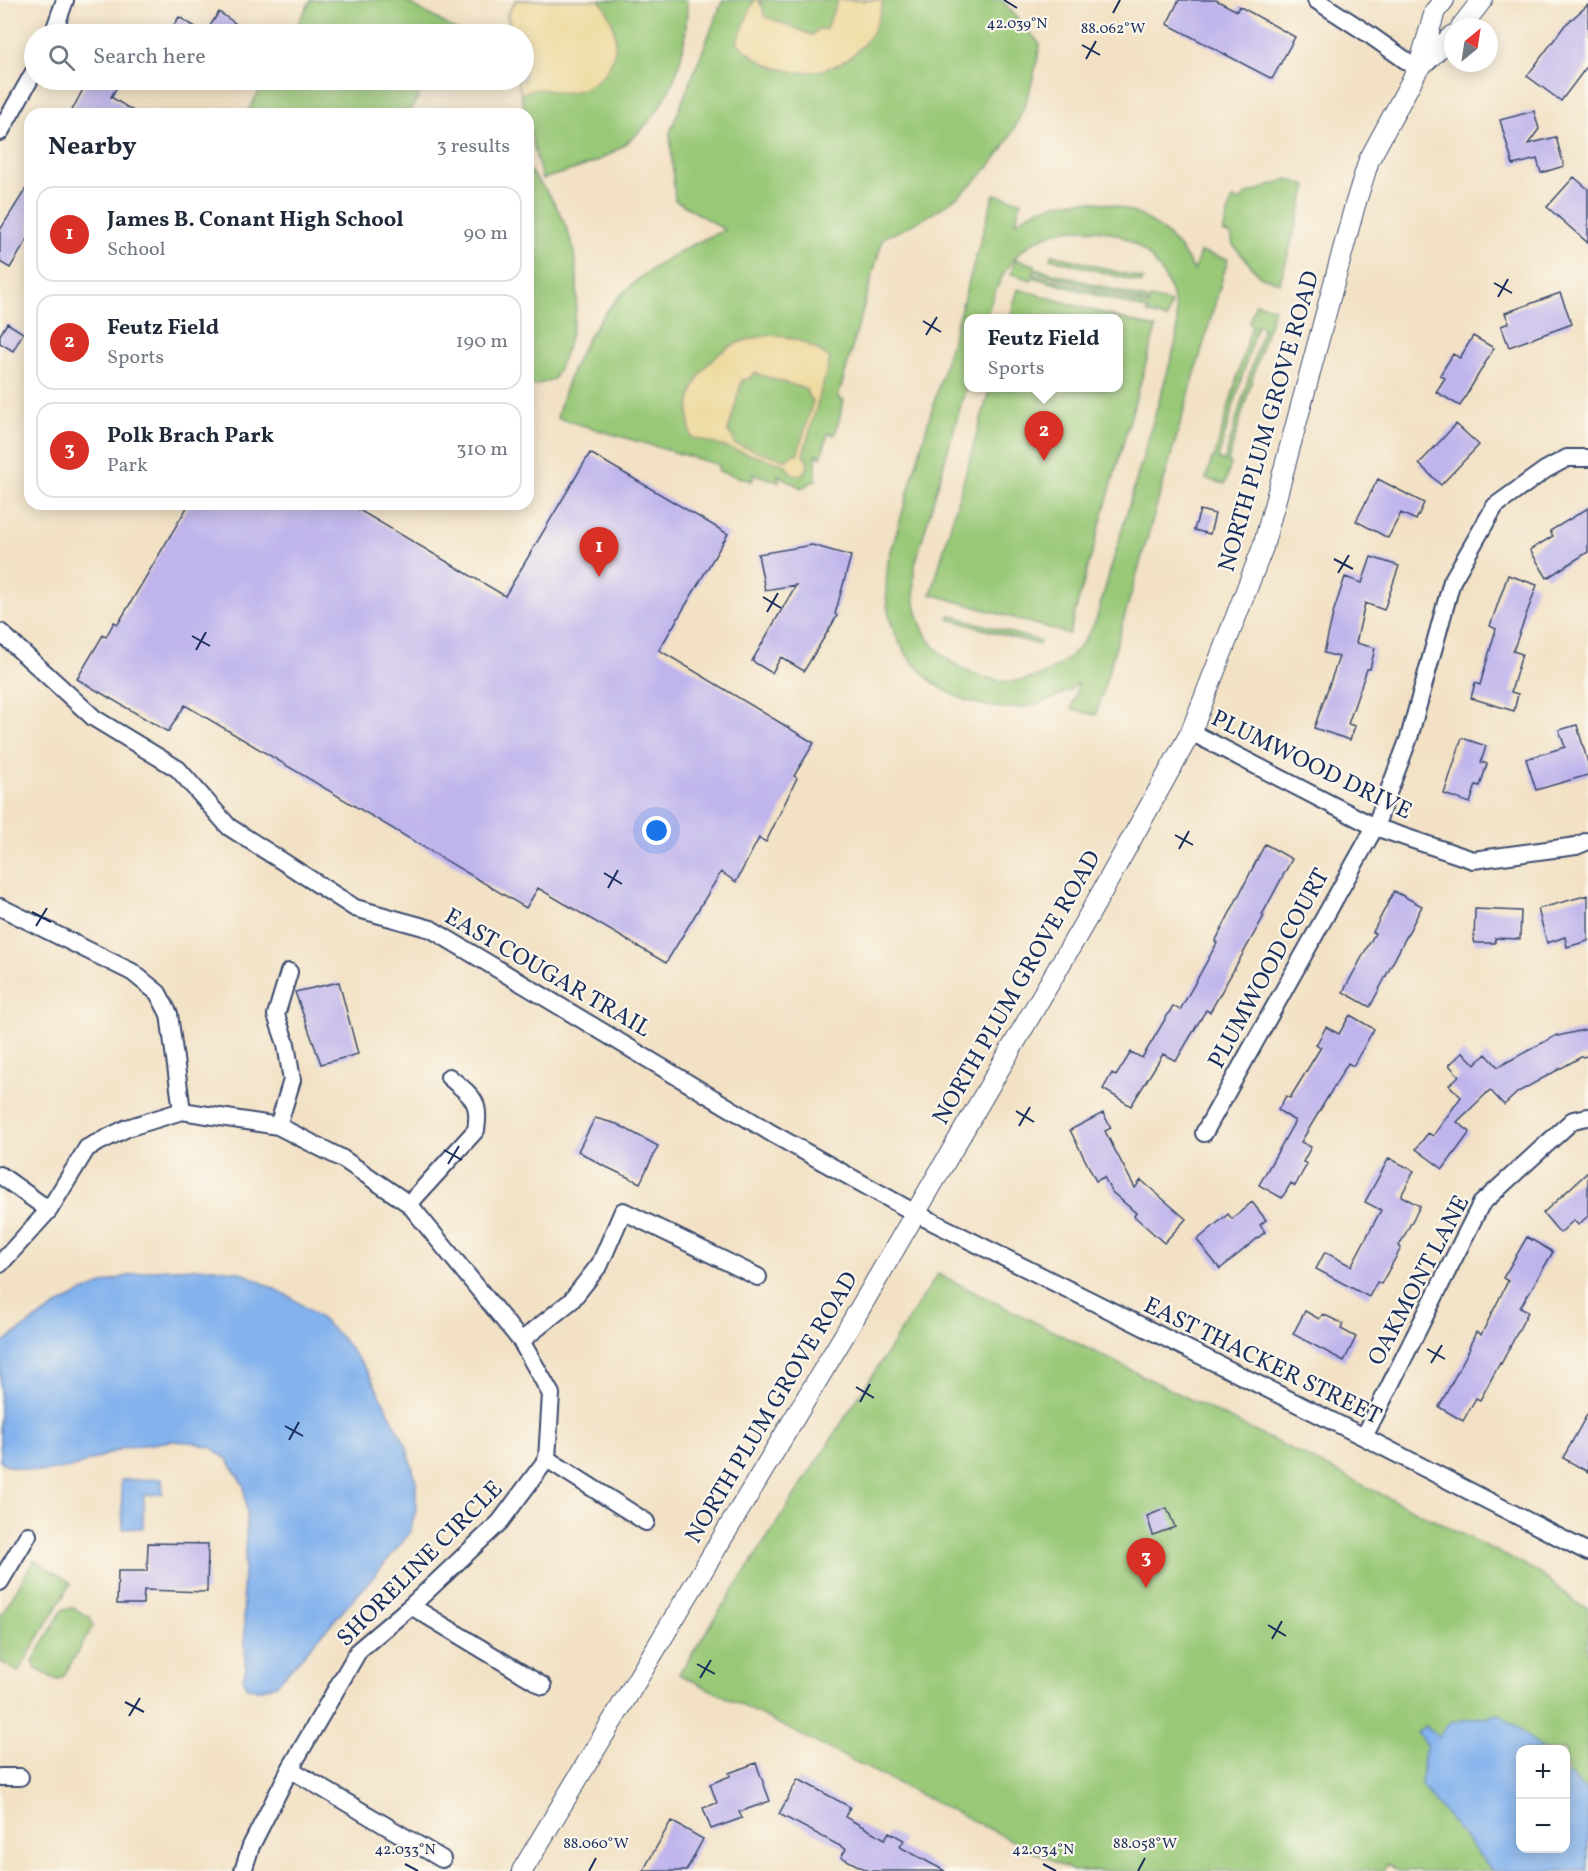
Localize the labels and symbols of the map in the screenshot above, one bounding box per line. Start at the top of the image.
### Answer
text: 42.039°N [987,14,1047,35]
north arrow [1444,18,1498,72]
text: 88.062°W [1081,19,1145,40]
street label: NORTH PLUM GROVE ROAD [1211,267,1329,576]
pin: 2 [1024,412,1064,461]
pin: 1 [580,528,618,577]
street label: PLUMWOOD DRIVE [1205,702,1417,829]
your location [642,816,671,845]
street label: NORTH PLUM GROVE ROAD [925,845,1110,1131]
street label: PLUMWOOD COURT [1201,863,1339,1075]
street label: EAST COUGAR TRAIL [437,901,657,1047]
street label: OAKMONT LANE [1360,1190,1479,1372]
street label: NORTH PLUM GROVE ROAD [678,1266,868,1550]
street label: EAST THACKER STREET [1137,1289,1387,1434]
street label: SHORELINE CIRCLE [330,1474,511,1655]
pin: 3 [1126,1538,1166,1588]
text: 88.060°W [563,1834,629,1855]
text: 88.058°W [1113,1834,1177,1855]
text: 42.033°N [374,1840,436,1861]
text: 42.034°N [1012,1840,1074,1861]

